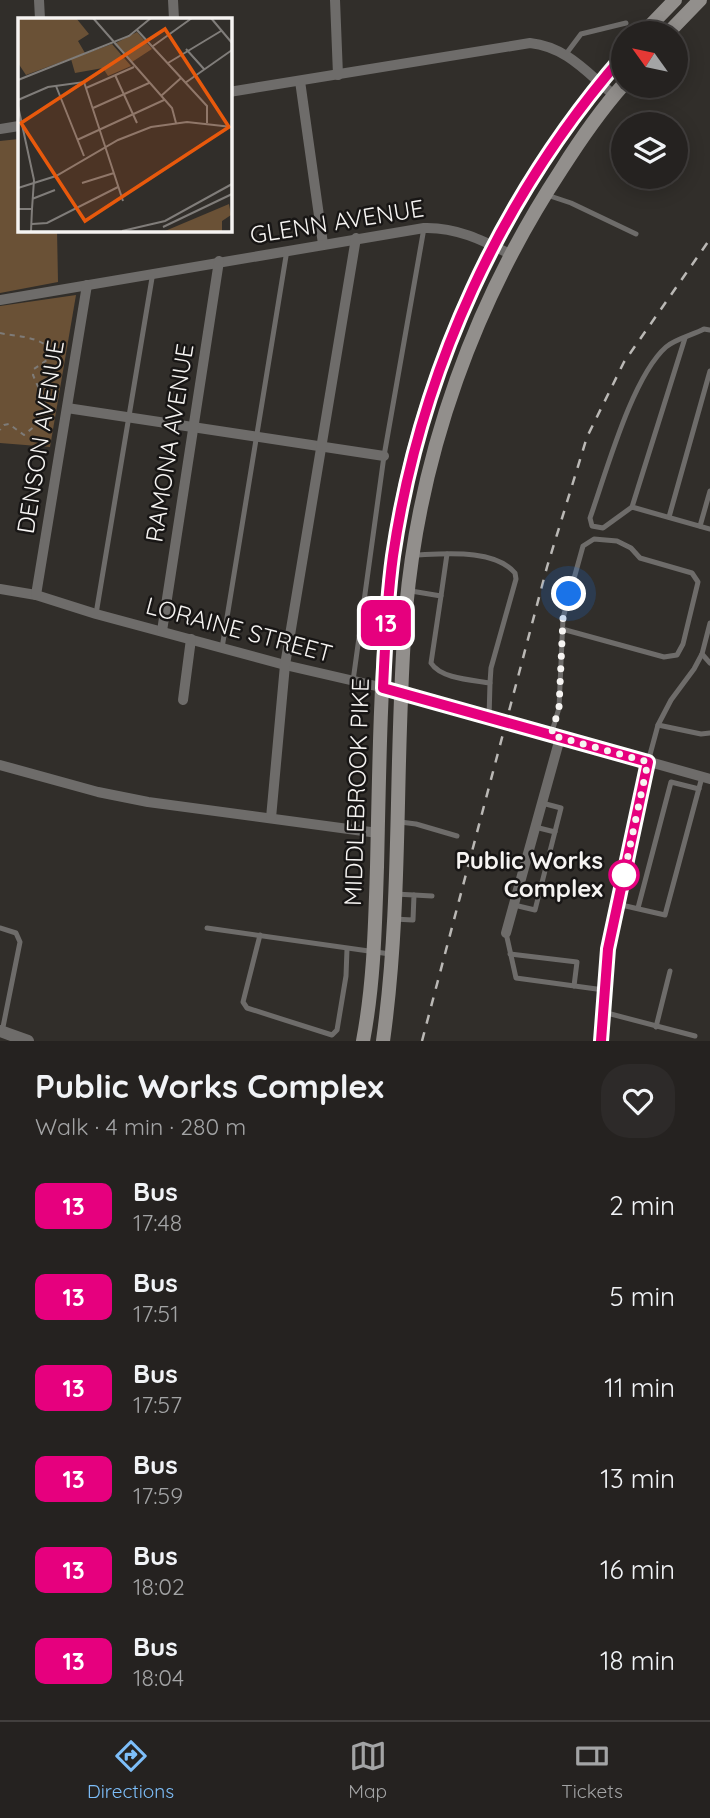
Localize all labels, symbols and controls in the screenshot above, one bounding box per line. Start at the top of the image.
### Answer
inset map [18,18,231,231]
north arrow [611,21,688,98]
map controls [611,21,688,189]
button: layers [611,112,688,189]
street label: GLENN AVENUE [248,192,426,250]
street label: DENSON AVENUE [10,338,70,536]
street label: RAMONA AVENUE [139,341,200,544]
your location [551,576,586,611]
street label: LORAINE STREET [143,590,336,668]
line badge: 13 [354,600,418,646]
text: 13 [375,608,397,638]
street label: MIDDLEBROOK PIKE [337,678,375,906]
place label: Public Works Complex [455,845,603,903]
marker: Public Works Complex [609,860,639,890]
button: heart [601,1064,675,1138]
text: Public Works Complex [35,1065,384,1106]
text: Walk · 4 min · 280 m [35,1112,246,1141]
text: Bus [133,1175,178,1208]
text: 2 min [609,1189,675,1222]
text: 13 [62,1191,85,1221]
text: 17:48 [133,1208,182,1237]
text: Bus [133,1266,178,1299]
text: 5 min [609,1280,675,1313]
text: 13 [62,1282,85,1312]
text: 17:51 [133,1299,179,1328]
text: Bus [133,1357,178,1390]
text: 11 min [604,1371,675,1404]
text: 13 [62,1373,85,1403]
text: 17:57 [133,1390,182,1419]
text: Bus [133,1448,178,1481]
text: 13 min [600,1462,675,1495]
text: 13 [62,1464,85,1494]
text: 17:59 [133,1481,183,1510]
text: Bus [133,1539,178,1572]
text: 16 min [600,1553,675,1586]
text: 13 [62,1555,85,1585]
text: 18:02 [133,1572,185,1601]
text: Bus [133,1630,178,1663]
text: 18 min [600,1644,675,1677]
text: 13 [62,1646,85,1676]
text: 18:04 [133,1663,184,1692]
tab: Directions [87,1737,174,1803]
tab: Map [348,1737,387,1803]
tab: Tickets [561,1737,623,1803]

